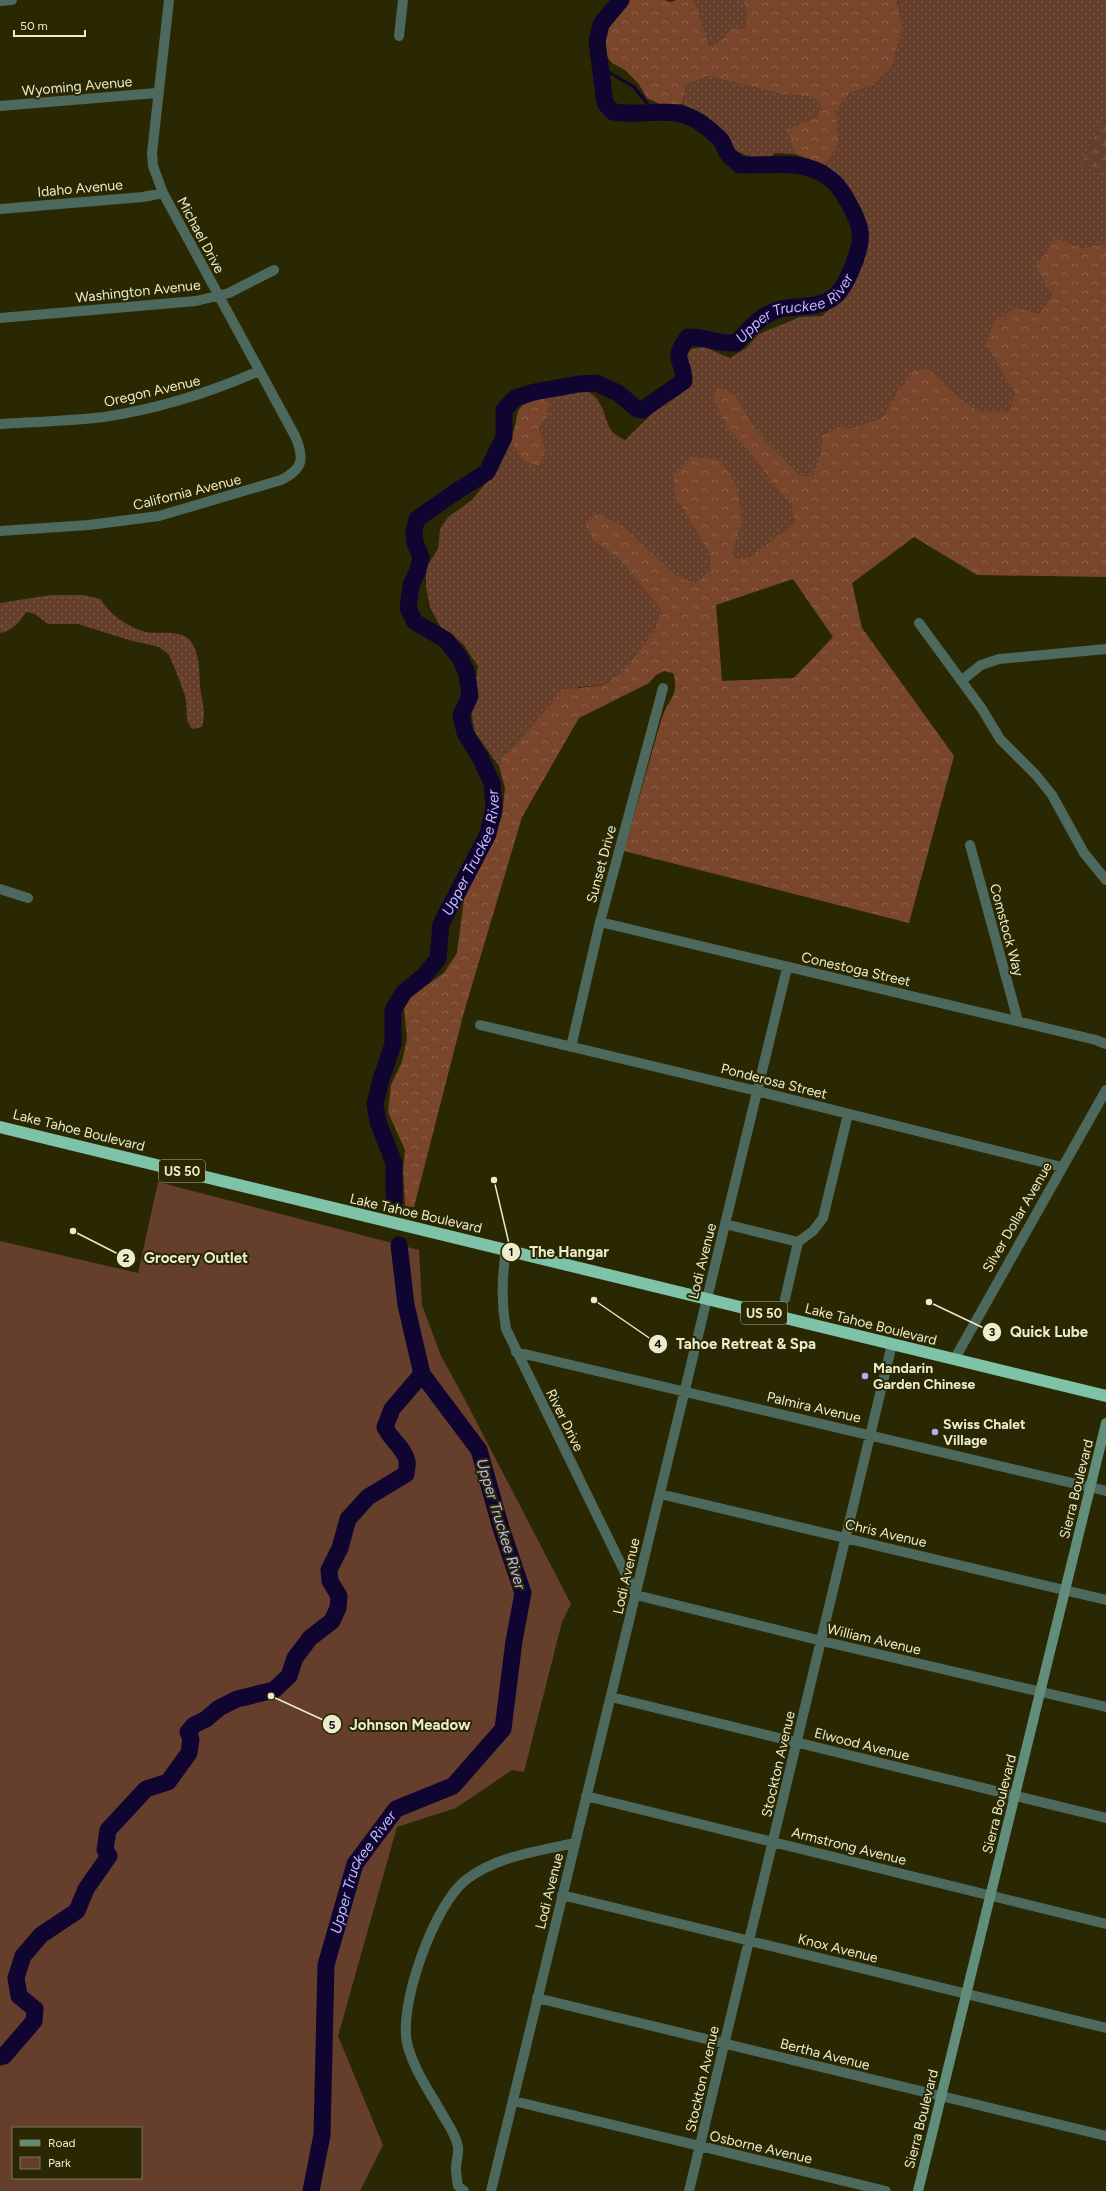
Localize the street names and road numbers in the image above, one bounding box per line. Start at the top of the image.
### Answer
street label: Wyoming Avenue [21,73,133,100]
street label: Idaho Avenue [37,176,124,201]
street label: Michael Drive [173,194,228,277]
street label: Washington Avenue [75,276,202,307]
street label: Oregon Avenue [102,372,202,411]
street label: California Avenue [131,471,243,514]
street label: Sunset Drive [583,823,620,905]
street label: Comstock Way [986,882,1027,979]
street label: Conestoga Street [800,949,912,990]
street label: Ponderosa Street [719,1060,829,1103]
street label: Lake Tahoe Boulevard [11,1106,147,1155]
street label: Silver Dollar Avenue [979,1159,1056,1275]
road number: US 50 [159,1160,205,1182]
street label: Lake Tahoe Boulevard [348,1190,484,1237]
street label: Lodi Avenue [685,1221,720,1301]
street label: Lake Tahoe Boulevard [803,1300,939,1349]
road number: US 50 [741,1302,787,1324]
street label: River Drive [542,1386,587,1455]
street label: Palmira Avenue [765,1388,863,1427]
street label: Sierra Boulevard [1056,1438,1097,1541]
street label: Chris Avenue [843,1516,929,1551]
street label: Lodi Avenue [609,1536,644,1616]
street label: William Avenue [825,1620,923,1659]
street label: Stockton Avenue [758,1709,799,1819]
street label: Elwood Avenue [813,1724,912,1765]
street label: Sierra Boulevard [979,1753,1020,1856]
street label: Armstrong Avenue [790,1824,908,1869]
street label: Lodi Avenue [532,1851,567,1931]
street label: Knox Avenue [796,1930,880,1967]
street label: Stockton Avenue [682,2024,723,2134]
street label: Bertha Avenue [778,2035,872,2074]
street label: Sierra Boulevard [901,2068,942,2171]
street label: Osborne Avenue [708,2127,814,2168]

